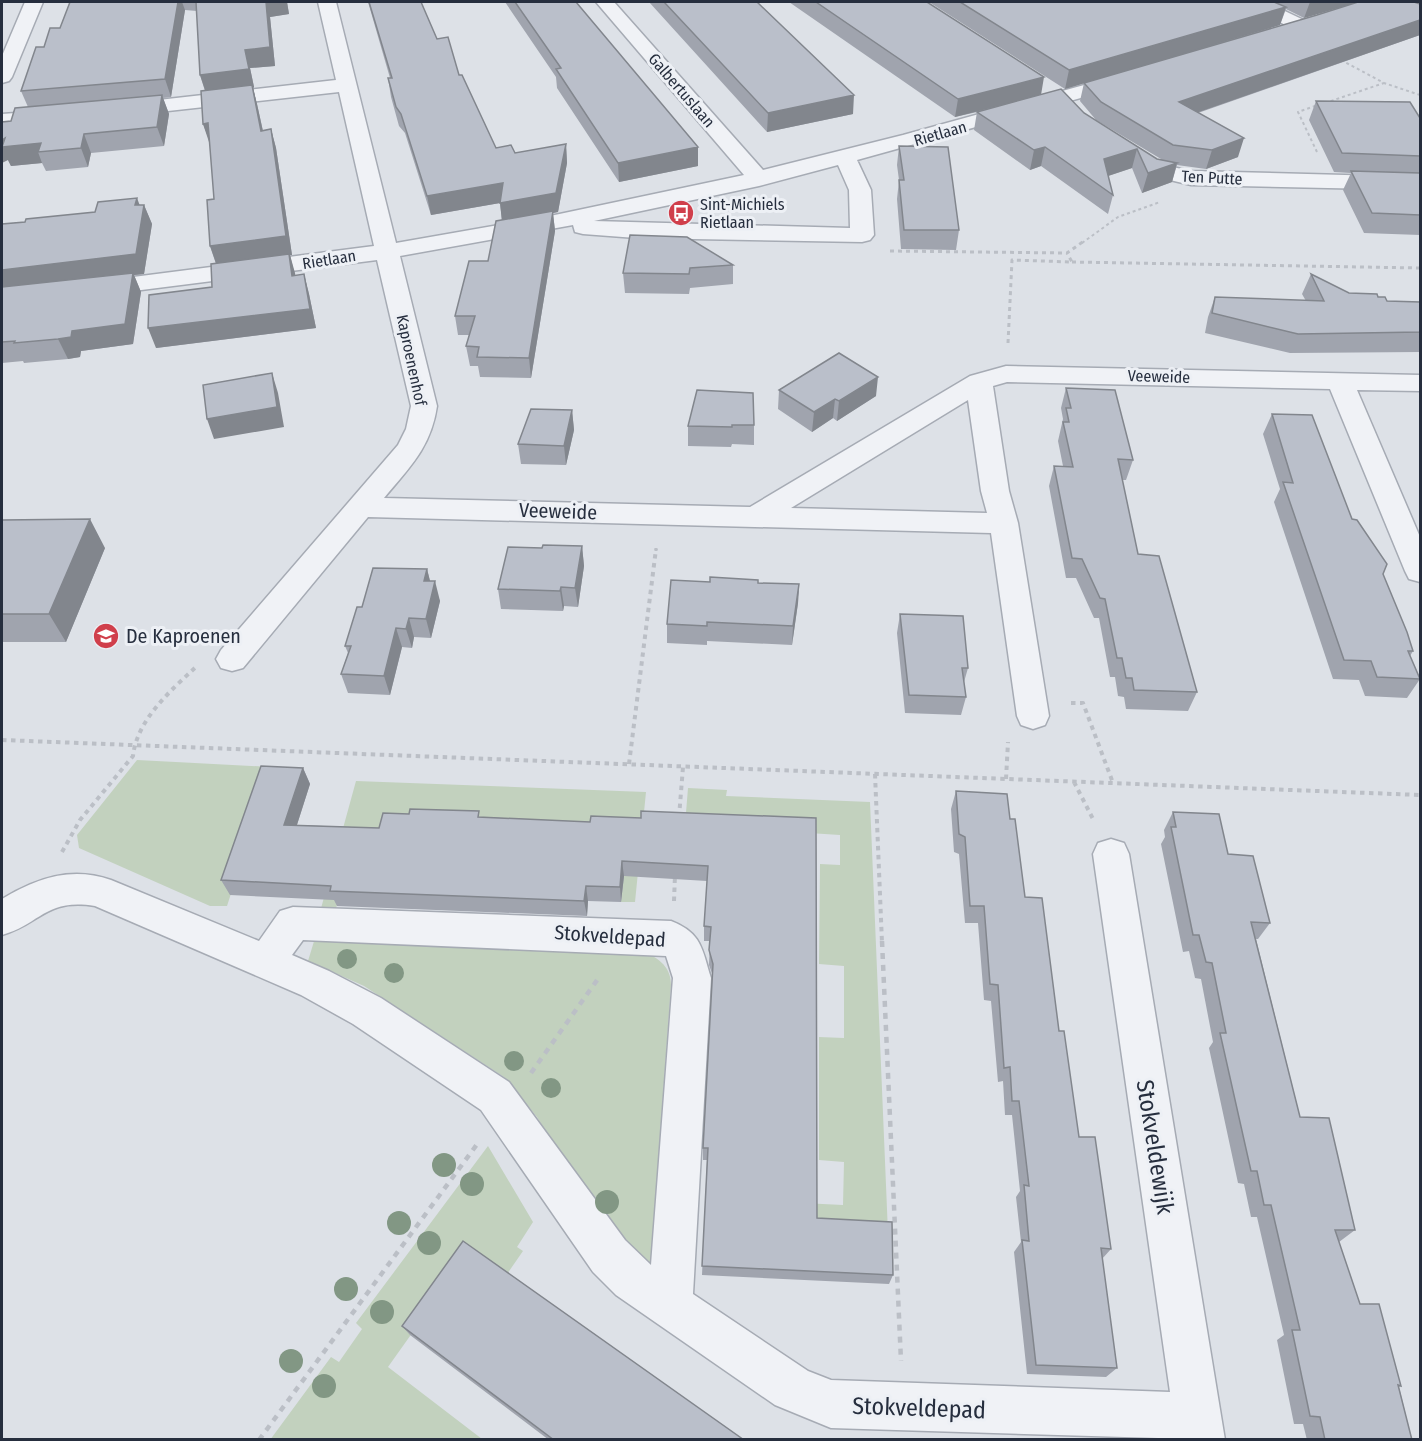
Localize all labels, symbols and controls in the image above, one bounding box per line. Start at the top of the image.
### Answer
street label: Galbertuslaan [644,49,719,131]
street label: Rietlaan [912,117,969,150]
street label: Ten Putte [1181,166,1243,189]
place label: Sint-Michiels Rietlaan [700,195,785,232]
bus stop icon: Sint-Michiels Rietlaan [666,198,696,228]
street label: Rietlaan [301,246,357,273]
street label: Kaproenenhof [393,313,431,408]
street label: Veeweide [1127,366,1191,387]
street label: Veeweide [519,498,597,524]
school or university icon: De Kaproenen [91,621,121,651]
place label: De Kaproenen [126,624,241,648]
street label: Stokveldepad [554,920,666,952]
street label: Stokveldewijk [1131,1078,1180,1217]
street label: Stokveldepad [852,1392,986,1424]

